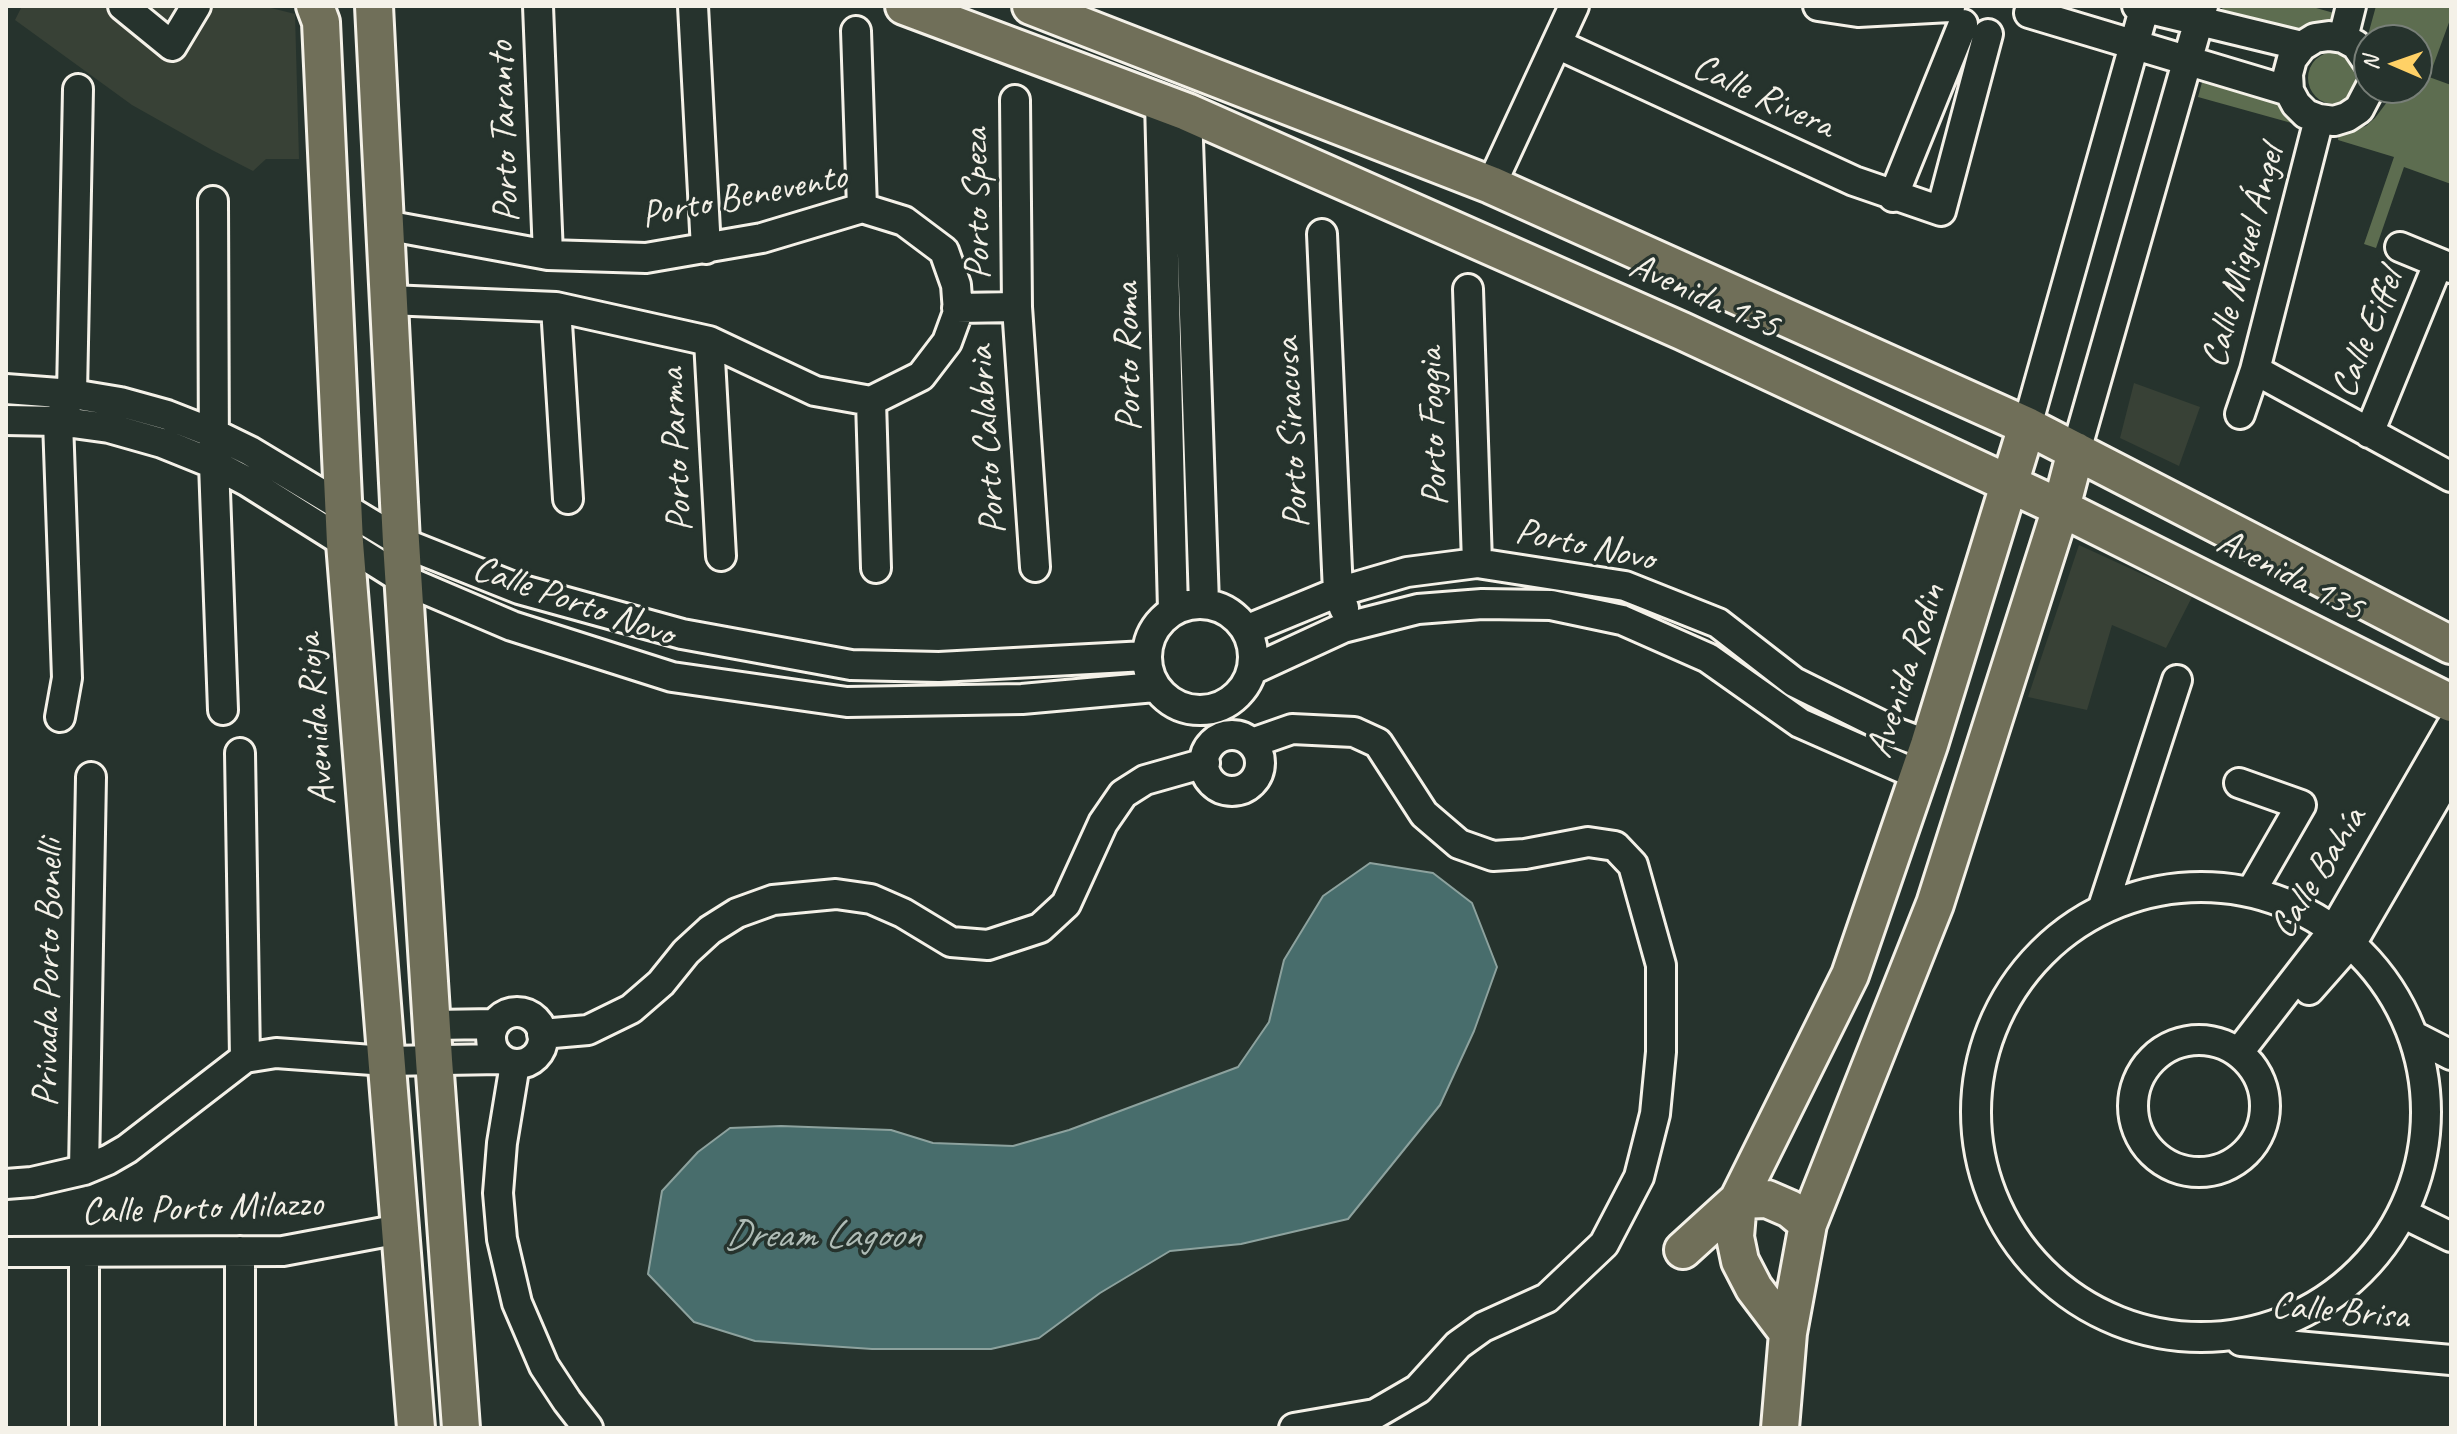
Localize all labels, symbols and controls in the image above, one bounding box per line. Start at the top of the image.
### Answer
north arrow [2353,24,2433,104]
street label: Porto Taranto [479,41,531,223]
street label: Calle Rivera [1685,44,1841,150]
text: N [2357,56,2385,71]
street label: Porto Speza [954,128,1002,280]
street label: Calle Miguel Ángel [2193,141,2295,373]
street label: Porto Benevento [637,155,851,239]
street label: Avenida 135 [1622,244,1786,350]
street label: Calle Eiffel [2322,263,2414,405]
street label: Porto Roma [1105,282,1153,432]
street label: Porto Siracusa [1265,336,1321,530]
street label: Porto Calabria [959,344,1017,536]
street label: Porto Foggia [1408,347,1460,507]
street label: Porto Parma [650,367,704,533]
street label: Porto Novo [1511,509,1659,583]
street label: Avenida 135 [2209,520,2371,632]
street label: Calle Porto Novo [466,546,680,658]
street label: Avenida Rodin [1857,578,1957,764]
street label: Avenida Rioja [287,632,347,808]
street label: Calle Bahía [2261,799,2377,947]
street label: Privada Porto Bonelli [24,839,74,1107]
street label: Calle Porto Milazzo [80,1182,324,1236]
water label: Dream Lagoon [724,1213,920,1261]
street label: Calle Brisa [2269,1283,2411,1341]

